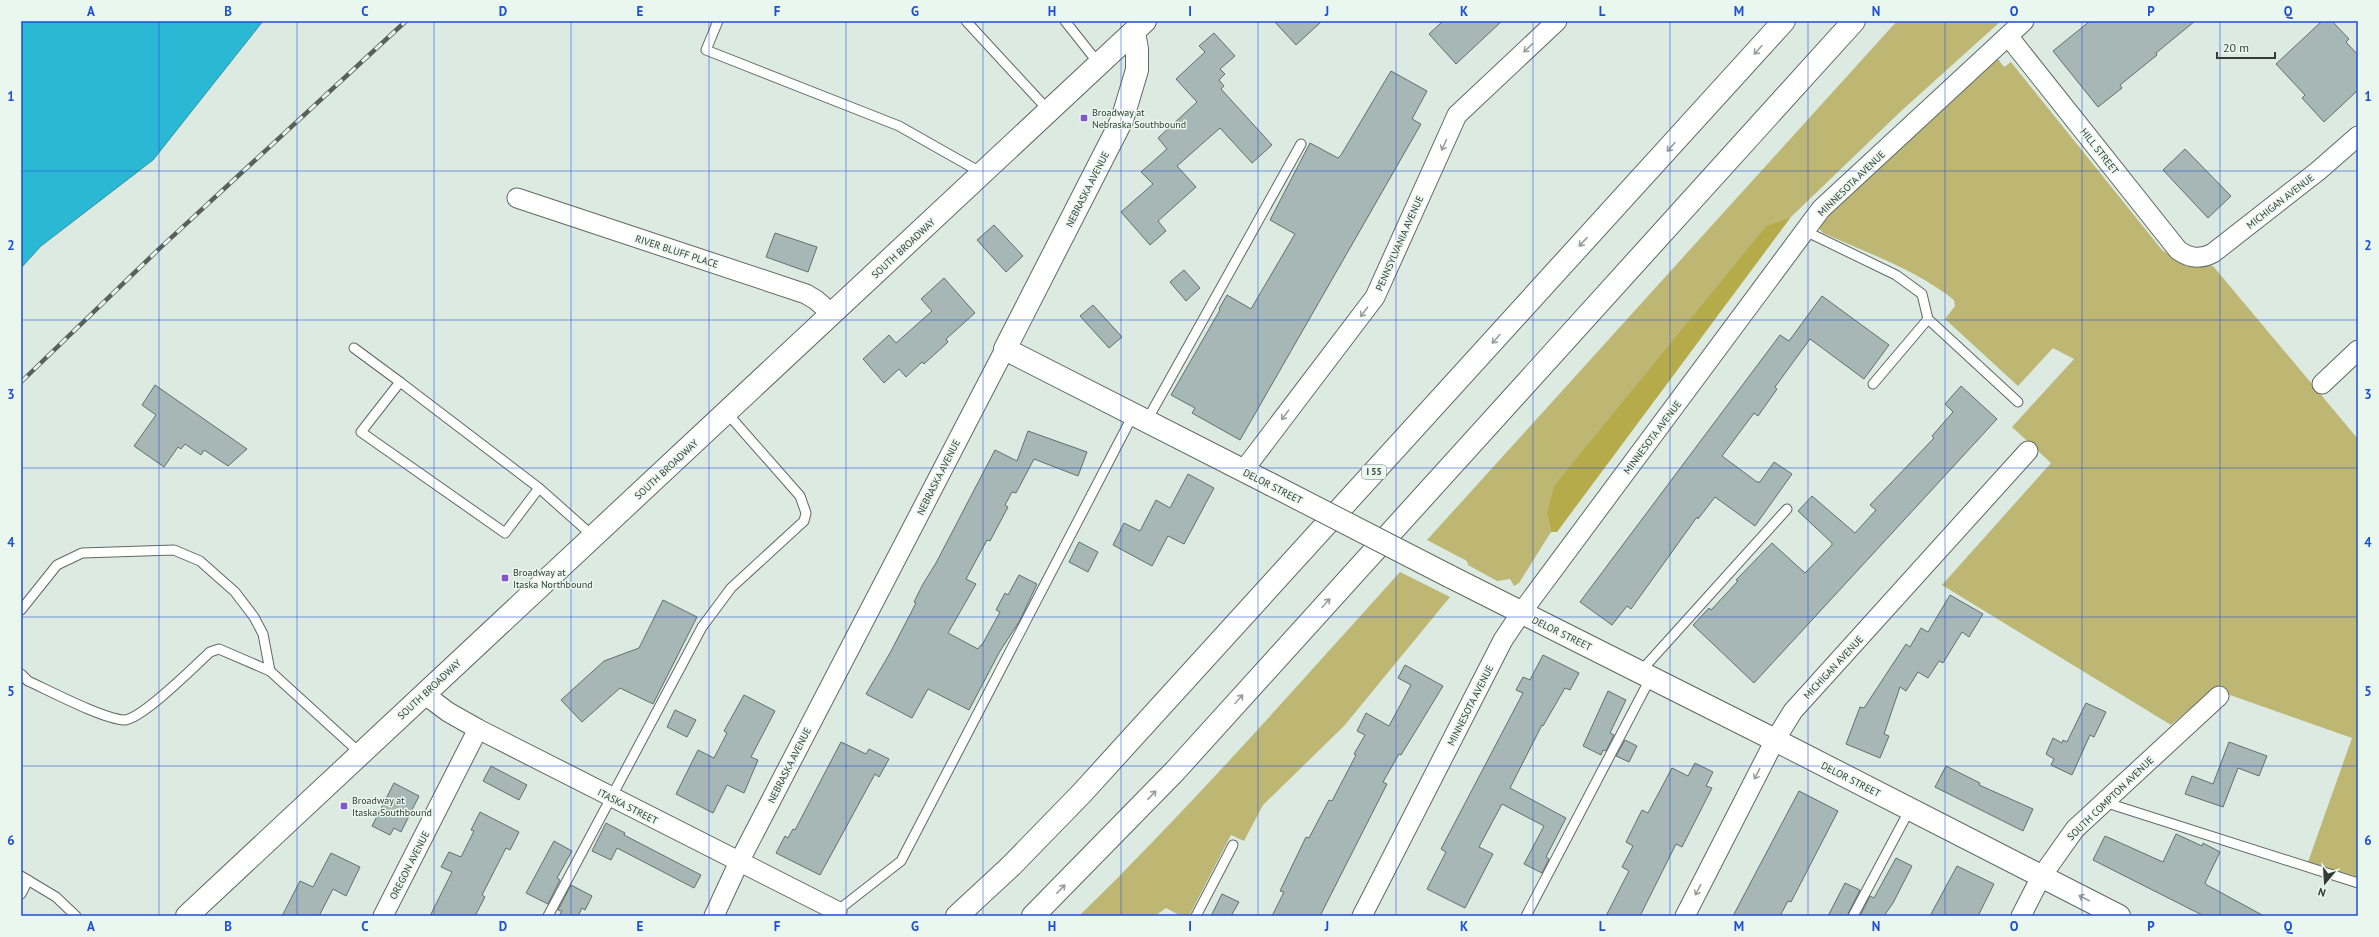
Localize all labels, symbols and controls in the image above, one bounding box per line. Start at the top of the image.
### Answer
text: A [87,3,95,20]
text: B [224,3,232,20]
text: C [361,3,369,20]
text: D [499,3,507,20]
text: E [637,3,644,20]
text: F [774,3,781,20]
text: G [911,3,919,20]
text: H [1048,3,1056,20]
text: I [1188,3,1192,20]
text: J [1324,3,1329,20]
text: K [1460,3,1468,20]
text: L [1599,3,1606,20]
text: M [1734,3,1744,20]
text: N [1872,3,1880,20]
text: O [2010,3,2019,20]
text: P [2147,3,2155,20]
text: Q [2284,3,2294,20]
scale bar [2217,34,2275,60]
text: 20 m [2223,40,2249,55]
one-way arrow [1523,43,1533,53]
one-way arrow [1753,45,1762,55]
text: 1 [7,88,15,105]
text: 1 [2364,88,2372,105]
place label: Broadway at Nebraska Southbound [1092,106,1186,131]
marker: Broadway at Nebraska Southbound [1079,113,1089,123]
street label: HILL STREET [2077,126,2122,177]
one-way arrow [1440,138,1447,150]
one-way arrow [1667,141,1676,151]
street label: MINNESOTA AVENUE [1815,148,1888,219]
street label: NEBRASKA AVENUE [1063,149,1112,229]
street label: MICHIGAN AVENUE [2244,171,2317,232]
street label: PENNSYLVANIA AVENUE [1373,194,1426,293]
street label: SOUTH BROADWAY [869,215,938,281]
street label: RIVER BLUFF PLACE [634,232,720,271]
text: 2 [7,237,15,254]
one-way arrow [1579,237,1588,247]
text: 2 [2364,237,2372,254]
one-way arrow [1360,306,1368,317]
one-way arrow [1491,334,1500,344]
text: 3 [7,386,15,403]
text: 3 [2364,386,2372,403]
street label: MINNESOTA AVENUE [1620,398,1684,477]
one-way arrow [1281,410,1289,421]
street label: SOUTH BROADWAY [632,436,701,502]
street label: NEBRASKA AVENUE [914,437,963,517]
road number: I 55 [1362,465,1386,479]
street label: DELOR STREET [1241,466,1305,507]
text: 4 [7,534,15,551]
text: 4 [2364,534,2372,551]
place label: Broadway at Itaska Northbound [513,566,593,591]
marker: Broadway at Itaska Northbound [500,573,510,583]
one-way arrow [1321,598,1330,608]
street label: DELOR STREET [1530,613,1594,654]
street label: MICHIGAN AVENUE [1801,633,1866,702]
street label: SOUTH BROADWAY [395,656,464,722]
street label: MINNESOTA AVENUE [1444,663,1496,748]
text: 5 [7,683,15,700]
text: 5 [2364,683,2372,700]
one-way arrow [1234,694,1243,704]
street label: NEBRASKA AVENUE [765,725,814,805]
street label: SOUTH COMPTON AVENUE [2064,754,2156,843]
street label: DELOR STREET [1819,759,1883,800]
one-way arrow [1753,768,1761,780]
street label: ITASKA STREET [595,786,660,827]
one-way arrow [1147,790,1156,800]
place label: Broadway at Itaska Southbound [352,794,432,819]
marker: Broadway at Itaska Southbound [339,801,349,811]
street label: OREGON AVENUE [387,829,432,902]
text: 6 [7,832,15,849]
text: 6 [2364,832,2372,849]
north arrow [2305,863,2345,903]
one-way arrow [1057,884,1066,894]
one-way arrow [1694,884,1701,896]
text: N [2316,885,2328,900]
one-way arrow [2079,894,2091,902]
text: A [87,918,95,935]
text: B [224,918,232,935]
text: C [361,918,369,935]
text: D [499,918,507,935]
text: E [637,918,644,935]
text: F [774,918,781,935]
text: G [911,918,919,935]
text: H [1048,918,1056,935]
text: I [1188,918,1192,935]
text: J [1324,918,1329,935]
text: K [1460,918,1468,935]
text: L [1599,918,1606,935]
text: M [1734,918,1744,935]
text: N [1872,918,1880,935]
text: O [2010,918,2019,935]
text: P [2147,918,2155,935]
text: Q [2284,918,2294,935]

